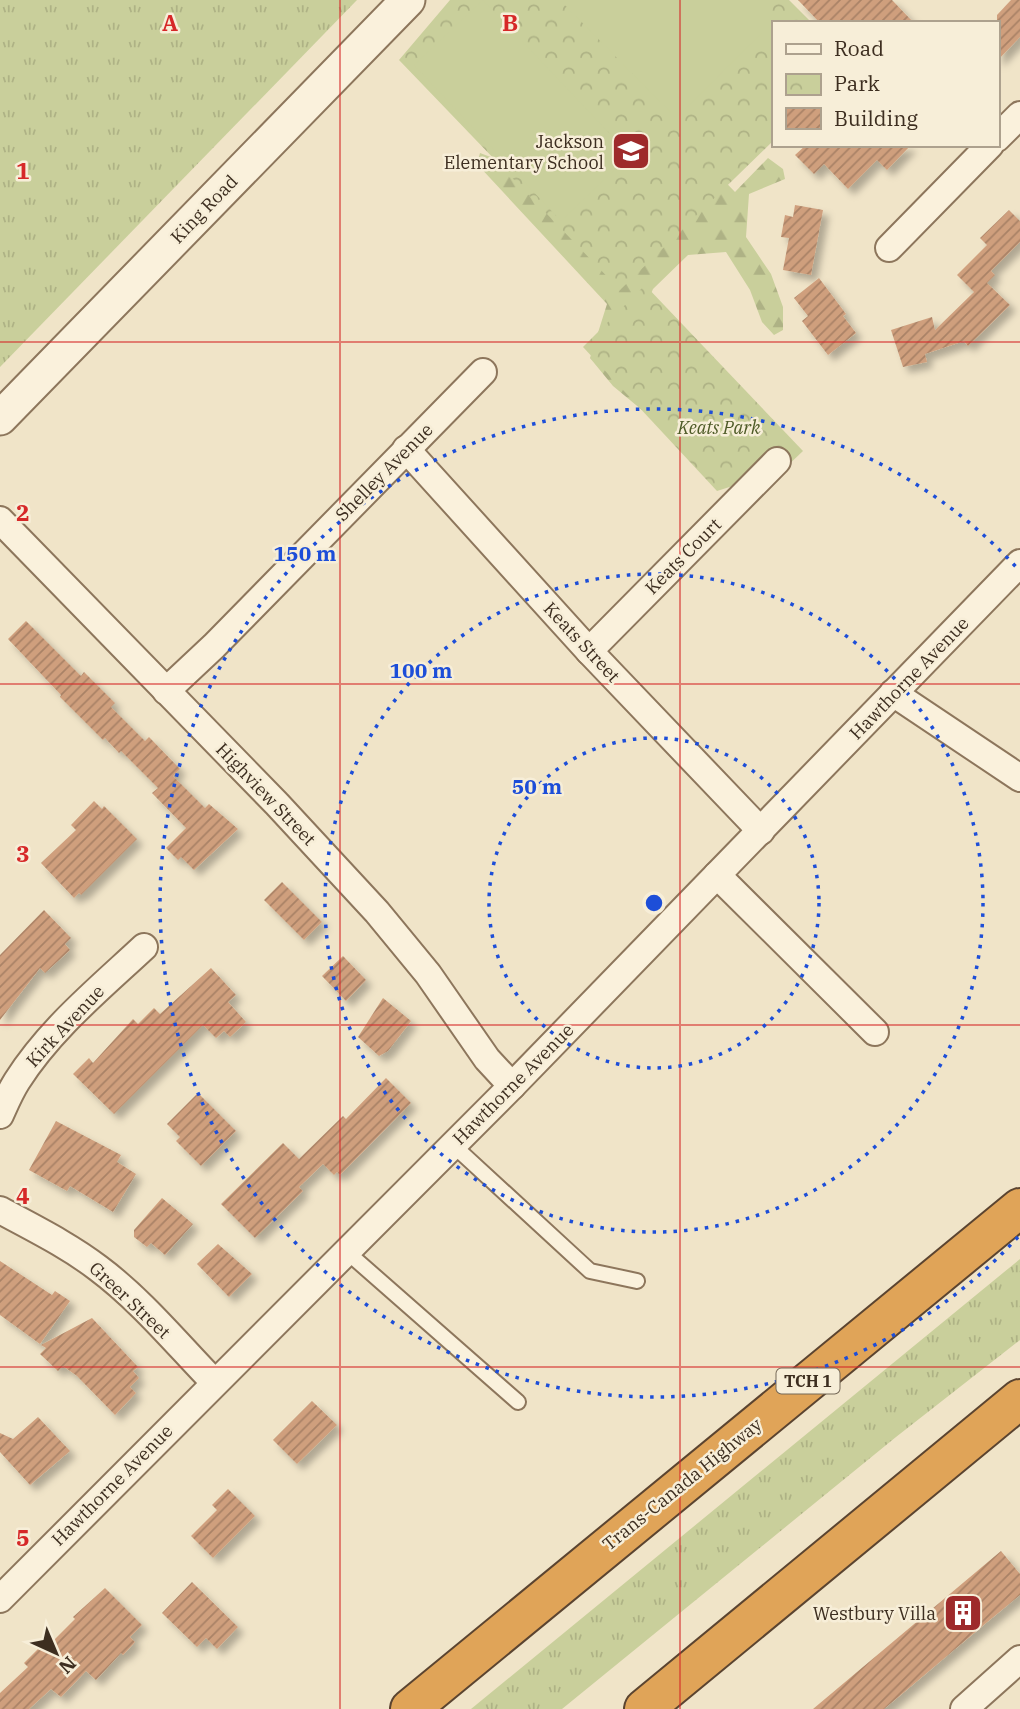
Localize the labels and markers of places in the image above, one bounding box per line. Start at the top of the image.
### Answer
place label: Jackson Elementary School [444,130,604,174]
school or university icon: Jackson Elementary School [610,130,652,172]
centre of rings [642,891,666,915]
building icon: Westbury Villa [942,1592,984,1634]
place label: Westbury Villa [813,1602,936,1625]

